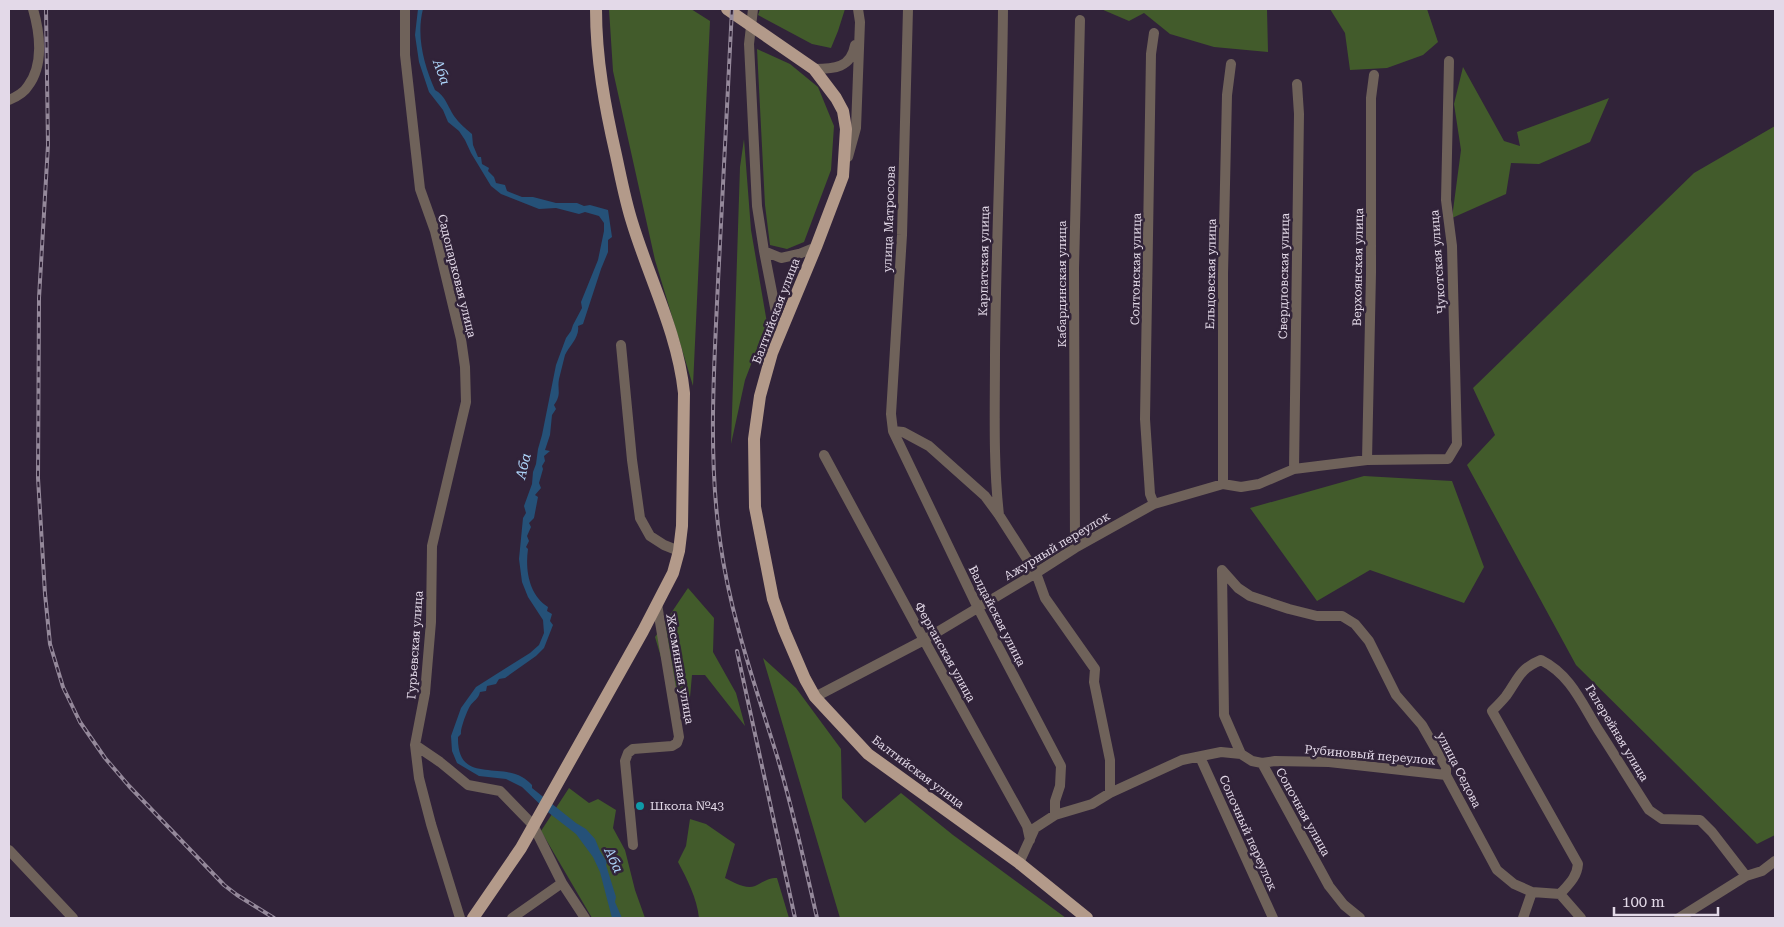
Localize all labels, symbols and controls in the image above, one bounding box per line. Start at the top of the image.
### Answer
water label: Аба [430,56,454,87]
street label: улица Матросова [880,165,898,273]
street label: Карпатская улица [976,205,992,316]
street label: Верхоянская улица [1350,207,1366,326]
street label: Чукотская улица [1427,209,1449,315]
street label: Солтонская улица [1128,212,1144,325]
street label: Свердловская улица [1276,212,1292,339]
street label: Садопарковая улица [435,213,479,340]
street label: Ельцовская улица [1203,218,1219,329]
street label: Кабардинская улица [1055,220,1069,347]
street label: Балтийская улица [749,256,803,366]
water label: Аба [512,452,534,481]
street label: Ажурный переулок [1002,509,1113,583]
street label: Валдайская улица [965,563,1029,669]
street label: Гурьевская улица [404,590,426,700]
street label: Ферганская улица [912,600,979,705]
street label: Жасминная улица [663,613,697,726]
street label: Галерейная улица [1583,682,1652,784]
street label: улица Седова [1434,730,1484,811]
street label: Балтийская улица [869,733,967,812]
street label: Рубиновый переулок [1304,742,1436,768]
street label: Сопочная улица [1273,765,1333,859]
street label: Сопочный переулок [1216,773,1280,893]
place label: Школа №43 [650,799,724,813]
marker: Школа №43 [634,800,646,812]
water label: Аба [601,844,627,875]
scale bar [1614,884,1718,916]
text: 100 m [1622,893,1665,911]

